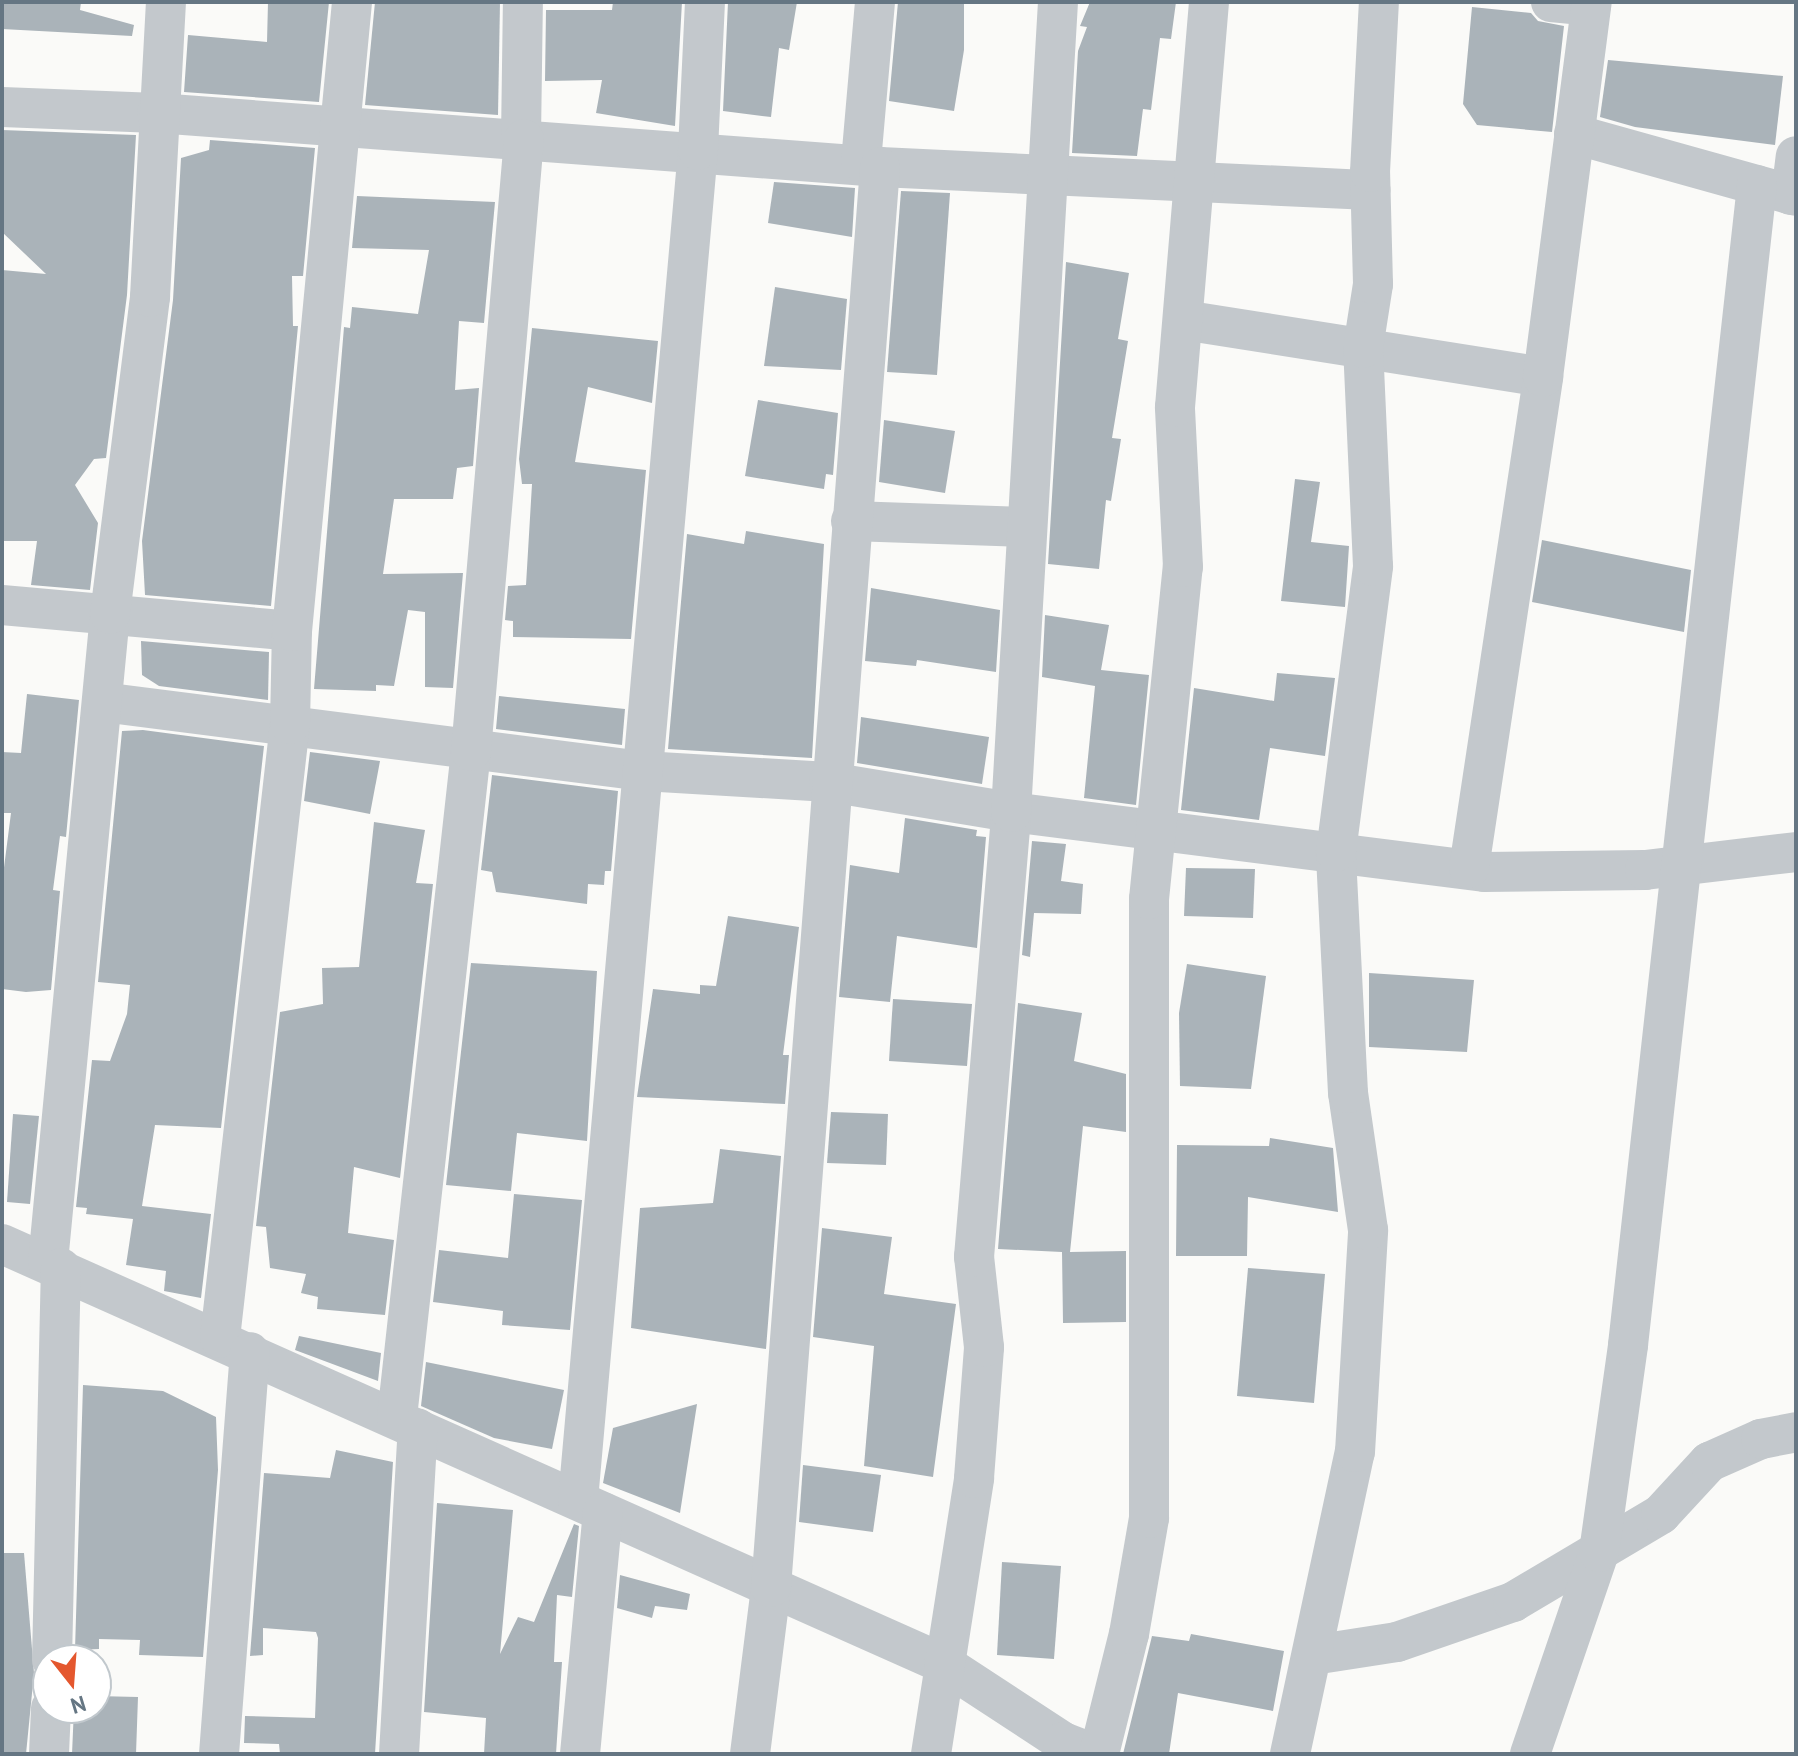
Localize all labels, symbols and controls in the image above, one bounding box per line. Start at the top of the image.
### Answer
north arrow [32,1644,112,1724]
text: N [67,1690,89,1721]

